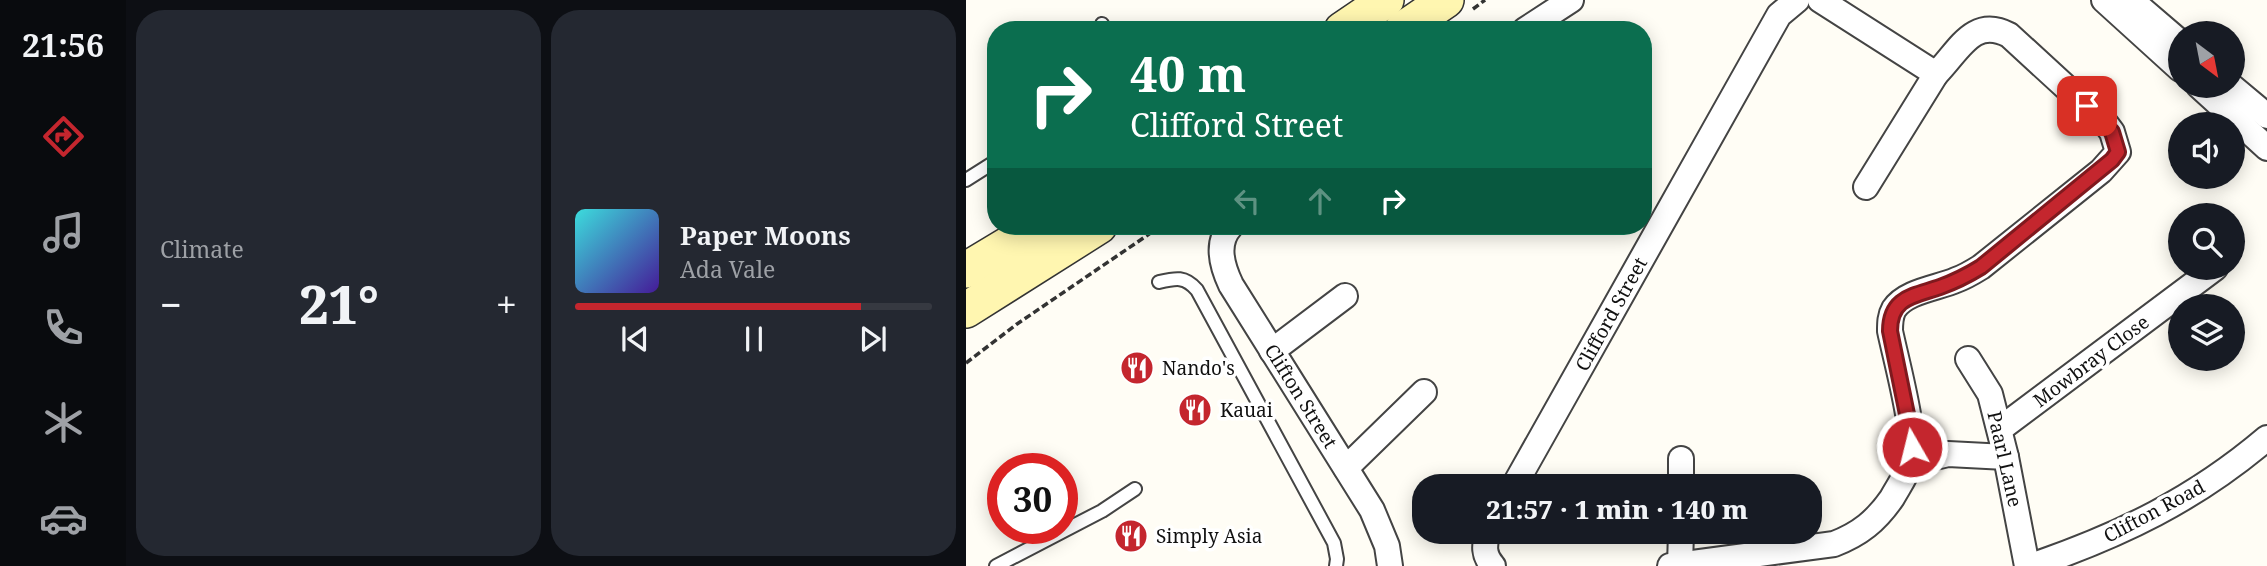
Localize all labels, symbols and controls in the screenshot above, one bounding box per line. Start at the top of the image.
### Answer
north arrow [2168,21,2245,98]
map controls [2168,21,2245,371]
text: 21:56 [22,23,104,66]
text: 40 m [1130,40,1246,106]
icon: right [1015,49,1106,140]
pin [2057,76,2117,136]
icon: arrive [2068,87,2106,125]
text: Clifford Street [1130,103,1343,146]
icon: directions [39,112,88,161]
button: sound [2168,112,2245,189]
icon: left [1228,182,1266,220]
icon: ahead [1301,182,1339,220]
icon: right [1374,182,1412,220]
button: search [2168,203,2245,280]
icon: music [39,208,88,257]
text: Paper Moons [680,217,851,253]
text: Climate [160,233,244,265]
street label: Clifford Street [1569,252,1653,376]
text: Ada Vale [680,253,775,285]
text: 21° [299,268,379,339]
text: − [160,278,182,330]
text: + [496,278,517,330]
button: layers [2168,294,2245,371]
icon: phone [39,303,88,352]
street label: Mowbray Close [2028,309,2154,413]
icon: previous [616,320,654,358]
icon: pause [735,320,773,358]
icon: next [854,320,892,358]
street label: Clifton Street [1259,339,1344,453]
restaurant icon: Nando's [1118,349,1156,387]
place label: Nando's [1162,355,1235,381]
restaurant icon: Kauai [1176,391,1214,429]
place label: Kauai [1220,397,1273,423]
icon: climate [39,398,88,447]
street label: Paarl Lane [1981,409,2029,509]
position arrow [1875,410,1949,484]
speed limit sign: 30 [987,453,1078,544]
street label: Clifton Road [2099,473,2210,549]
text: 21:57 · 1 min · 140 m [1486,491,1748,527]
icon: car [39,494,88,543]
restaurant icon: Simply Asia [1112,517,1150,555]
place label: Simply Asia [1156,523,1262,549]

